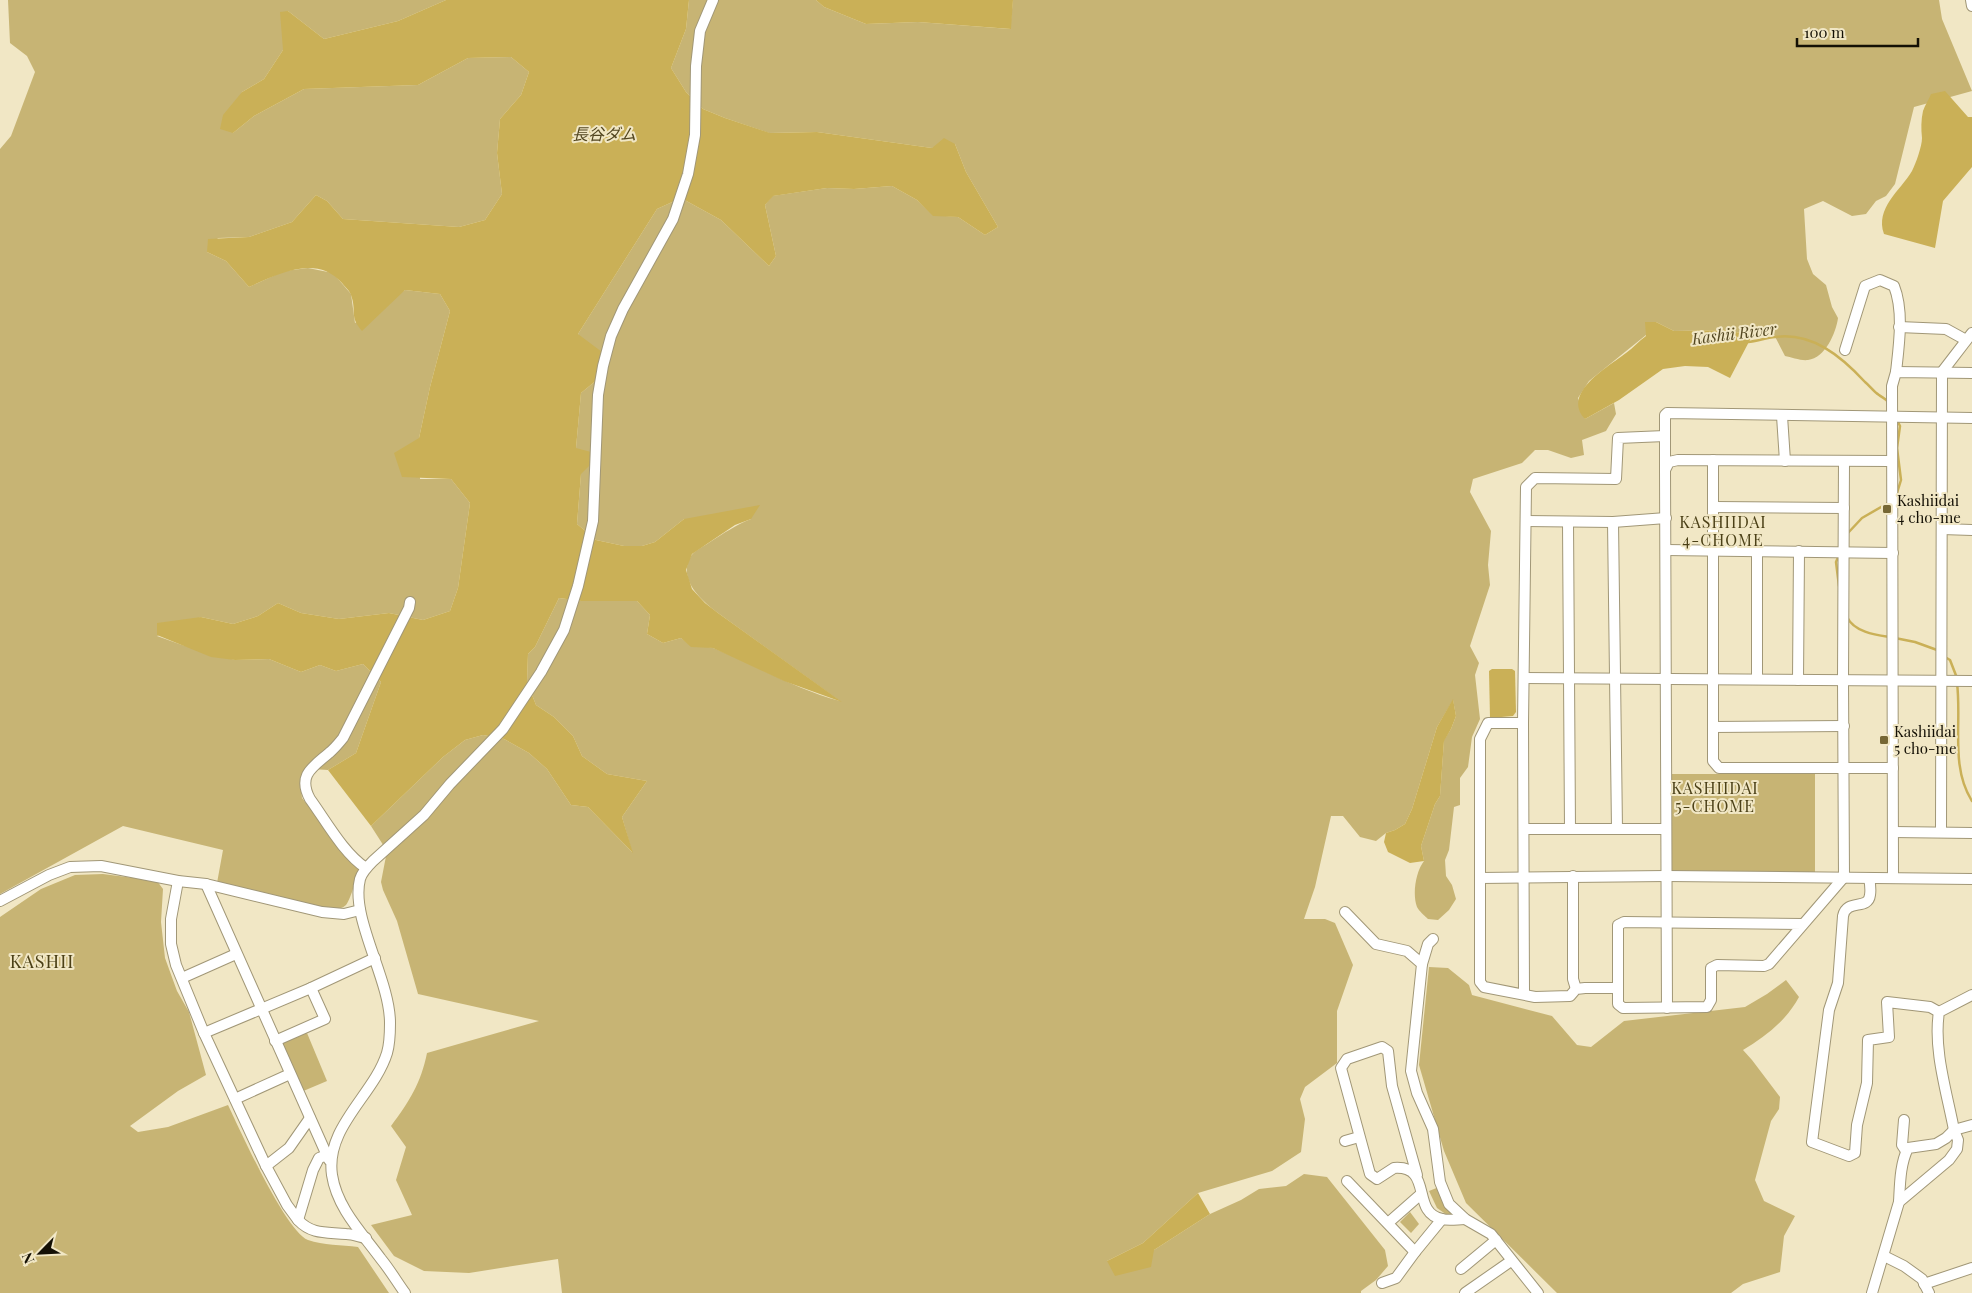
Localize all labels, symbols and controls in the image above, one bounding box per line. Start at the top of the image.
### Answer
scale bar [1797,15,1918,47]
text: 100 m [1804,22,1845,42]
water label: 長谷ダム [572,123,636,144]
water label: Kashii River [1690,317,1779,349]
place label: Kashiidai 4 cho-me [1897,490,1961,527]
marker: Kashiidai 4 cho-me [1881,503,1893,515]
district label: KASHIIDAI 4-CHOME [1679,511,1767,550]
place label: Kashiidai 5 cho-me [1894,721,1957,758]
marker: Kashiidai 5 cho-me [1878,734,1890,746]
district label: KASHIIDAI 5-CHOME [1671,777,1759,816]
district label: KASHII [10,949,74,973]
north arrow [15,1228,65,1278]
text: N [17,1250,38,1267]

